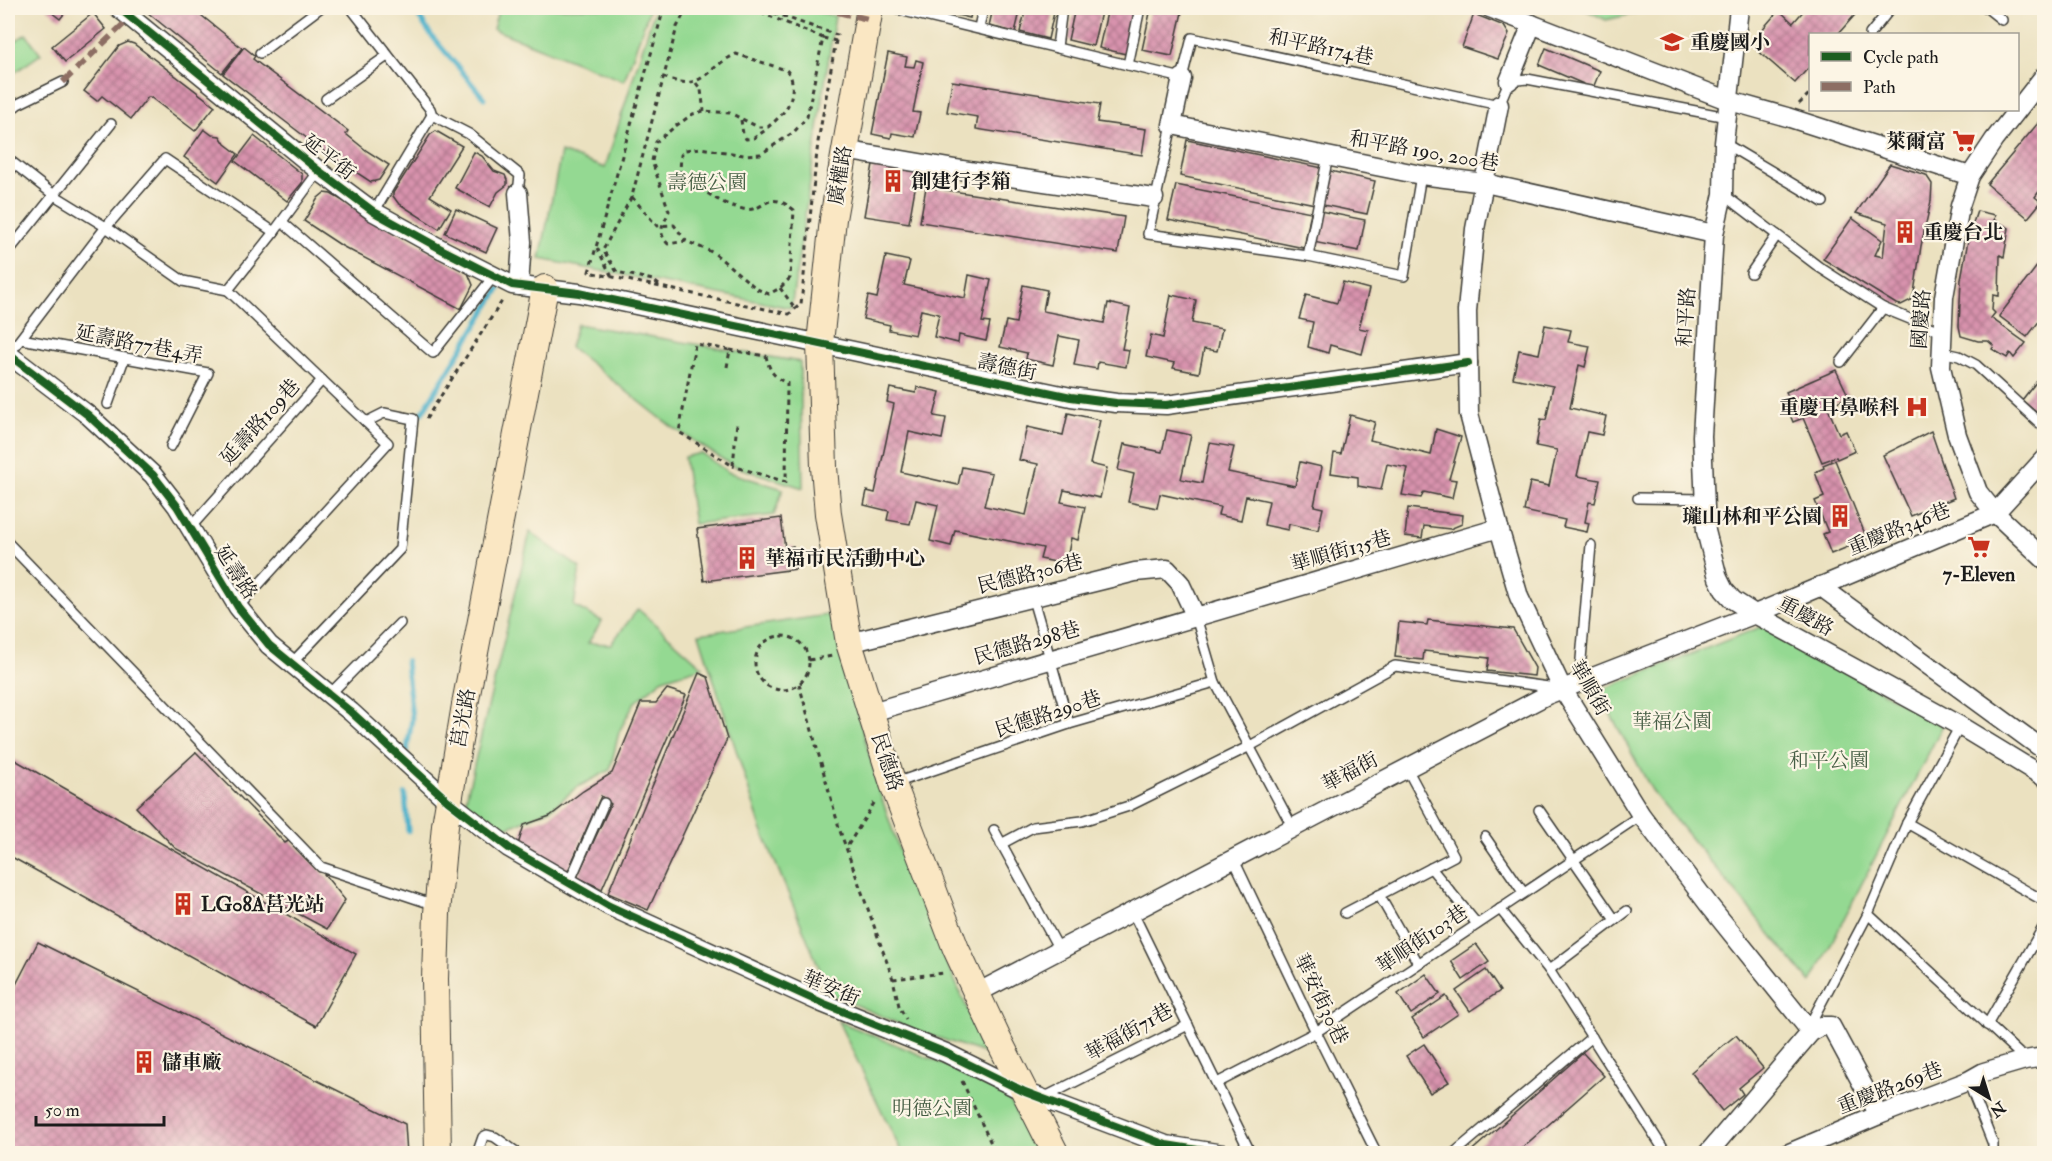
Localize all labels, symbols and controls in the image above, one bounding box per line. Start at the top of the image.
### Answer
street label: 和平路174巷 [1266,24,1376,70]
school or university icon: 重慶國小 [1659,29,1685,55]
place label: 重慶國小 [1690,30,1770,55]
legend [1809,33,2019,111]
text: Cycle path [1863,46,1939,69]
text: Path [1863,76,1896,99]
street label: 和平路 190, 200巷 [1347,126,1501,176]
supermarket icon: 萊爾富 [1951,128,1977,154]
street label: 延平街 [298,129,360,185]
place label: 萊爾富 [1886,129,1946,154]
street label: 廣權路 [823,143,857,207]
building icon: 創建行李箱 [880,168,906,194]
place label: 創建行李箱 [911,169,1011,194]
park label: 壽德公園 [667,170,747,195]
building icon: 重慶台北 [1892,219,1918,245]
place label: 重慶台北 [1923,220,2003,245]
street label: 和平路 [1671,286,1701,348]
street label: 國慶路 [1906,288,1936,350]
street label: 延壽路77巷4弄 [73,319,205,369]
street label: 壽德街 [975,349,1039,385]
street label: 延壽路109巷 [215,374,305,470]
hospital icon: 重慶耳鼻喉科 [1904,394,1930,420]
place label: 重慶耳鼻喉科 [1779,395,1899,420]
street label: 重慶路346巷 [1844,497,1954,561]
building icon: 瓏山林和平公園 [1827,503,1853,529]
place label: 瓏山林和平公園 [1682,504,1822,529]
street label: 華順街135巷 [1288,525,1394,577]
supermarket icon: 7-Eleven [1966,534,1992,560]
street label: 延壽路 [209,540,263,604]
building icon: 華福市民活動中心 [734,545,760,571]
place label: 華福市民活動中心 [765,546,925,571]
street label: 民德路306巷 [975,549,1085,599]
place label: 7-Eleven [1943,562,2016,587]
street label: 重慶路 [1774,591,1838,641]
street label: 民德路298巷 [971,616,1083,670]
street label: 華順街 [1564,656,1616,720]
street label: 民德路290巷 [992,685,1104,743]
street label: 莒光路 [445,686,481,750]
park label: 華福公園 [1632,709,1712,734]
street label: 民德路 [866,730,908,794]
street label: 華福街 [1318,747,1382,797]
park label: 和平公園 [1789,748,1869,773]
building icon: LG08A莒光站 [170,891,196,917]
place label: LG08A莒光站 [201,892,325,917]
street label: 華順街103巷 [1372,899,1472,979]
street label: 華安街30巷 [1288,950,1354,1048]
street label: 華安街 [799,965,863,1011]
street label: 華福街71巷 [1081,998,1177,1066]
building icon: 儲車廠 [131,1049,157,1075]
place label: 儲車廠 [162,1050,222,1075]
street label: 重慶路269巷 [1834,1057,1946,1119]
north arrow [1959,1068,2019,1128]
scale bar [36,1089,164,1127]
park label: 明德公園 [892,1096,972,1121]
text: N [1985,1096,2010,1122]
text: 50 m [45,1099,80,1122]

